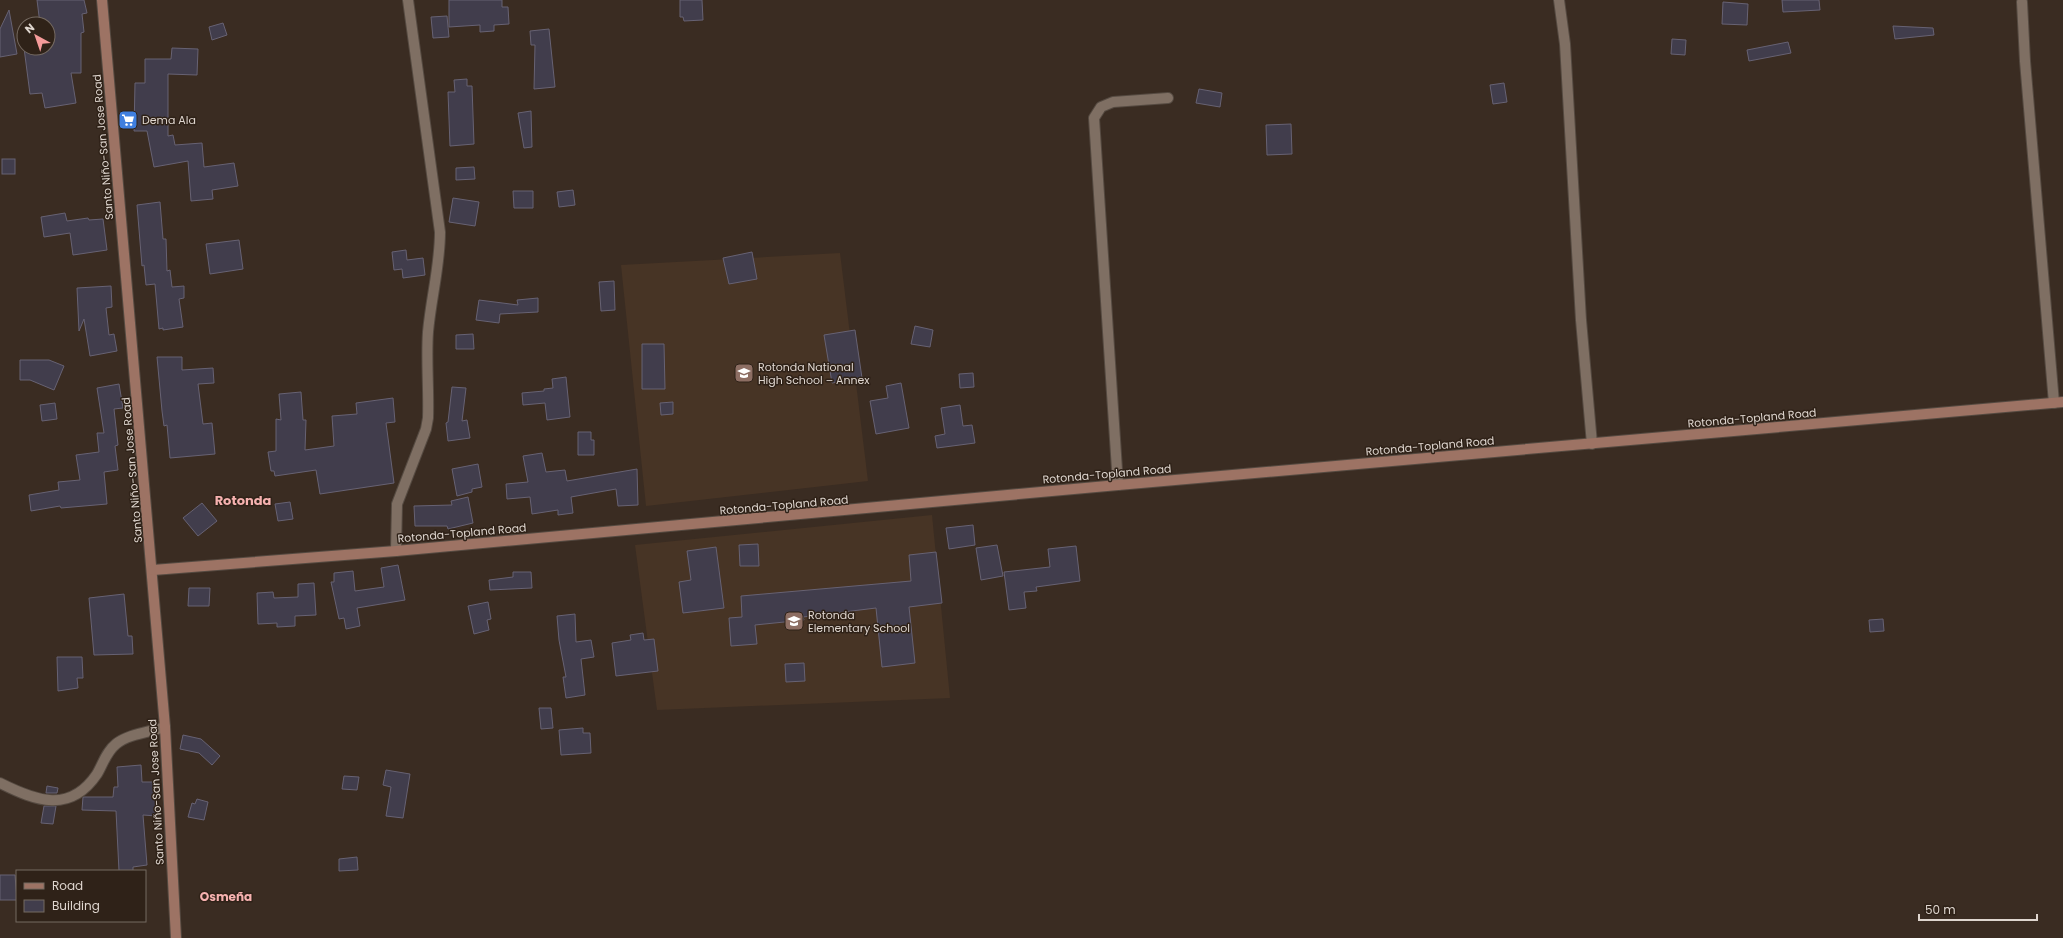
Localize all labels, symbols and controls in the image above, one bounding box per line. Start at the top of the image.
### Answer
north arrow [16,16,56,56]
text: N [21,20,38,37]
street label: Santo Niño-San Jose Road [89,73,117,221]
supermarket icon: Dema Ala [117,109,139,131]
place label: Dema Ala [142,112,196,128]
place label: Rotonda National High School – Annex [758,359,870,388]
school or university icon: Rotonda National High School – Annex [733,362,755,384]
street label: Santo Niño-San Jose Road [118,396,146,544]
street label: Rotonda-Topland Road [1687,404,1817,432]
street label: Rotonda-Topland Road [1365,432,1495,460]
street label: Rotonda-Topland Road [1042,460,1172,488]
district label: Rotonda [215,491,272,510]
street label: Rotonda-Topland Road [719,491,849,519]
street label: Rotonda-Topland Road [397,519,527,547]
place label: Rotonda Elementary School [808,607,910,636]
school or university icon: Rotonda Elementary School [783,610,805,632]
street label: Santo Niño-San Jose Road [144,719,168,865]
legend [16,870,146,922]
text: Road [52,877,83,894]
district label: Osmeña [200,888,252,905]
scale bar [1919,896,2037,922]
text: Building [52,897,100,914]
text: 50 m [1925,901,1956,918]

